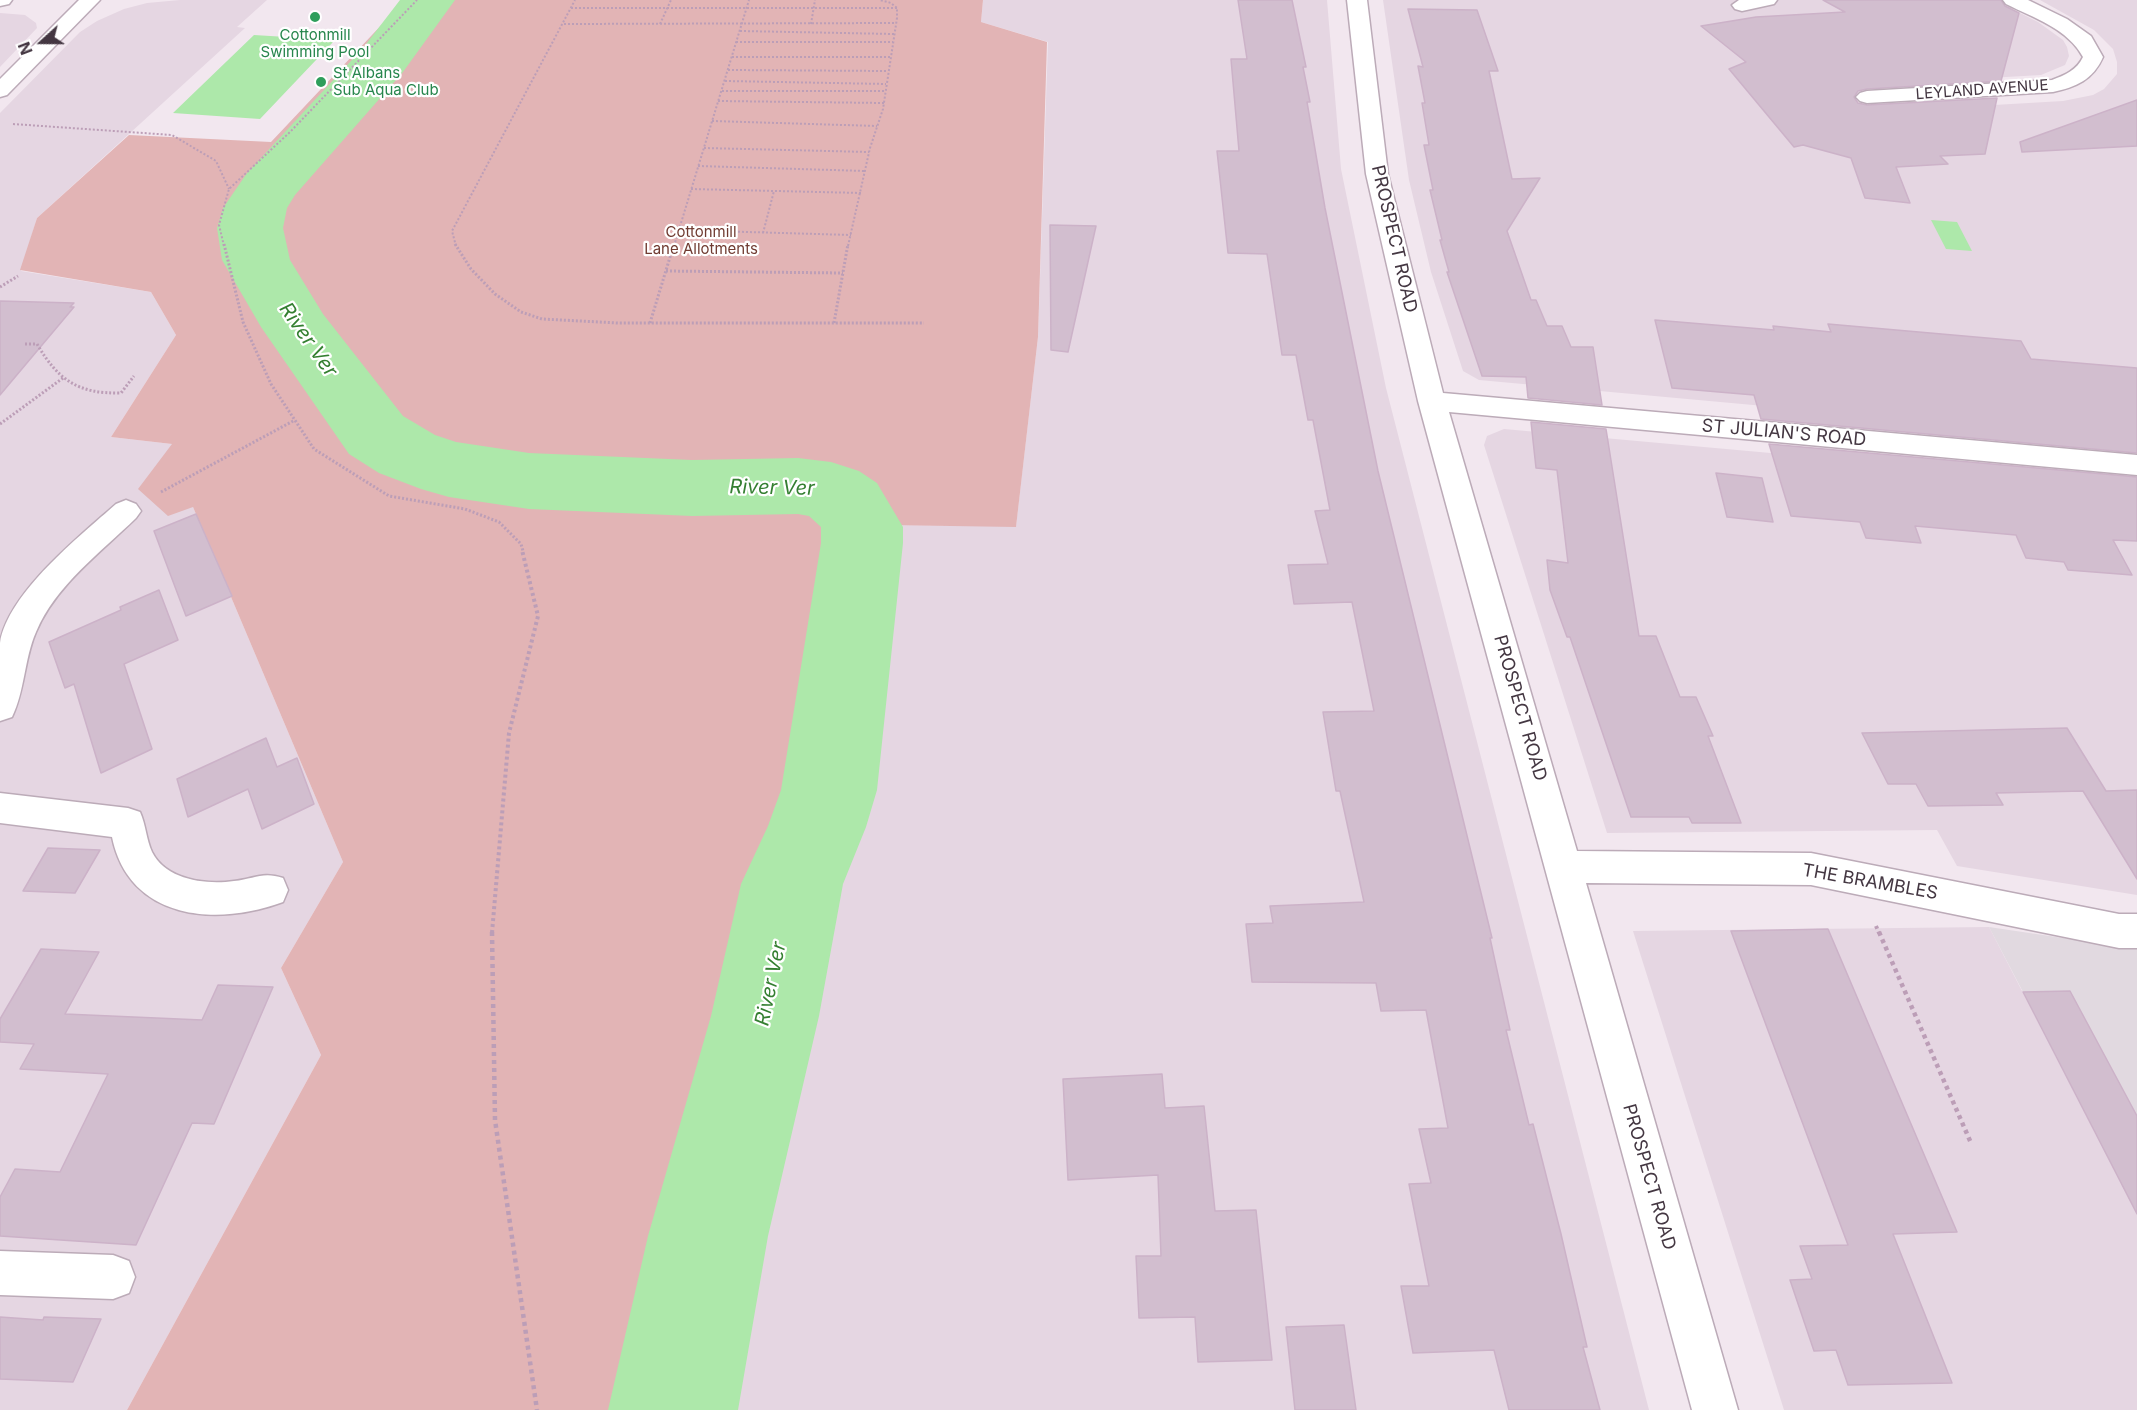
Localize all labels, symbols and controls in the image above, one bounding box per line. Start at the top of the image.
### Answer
marker: Cottonmill Swimming Pool [308,10,322,24]
north arrow [12,12,72,72]
place label: Cottonmill Swimming Pool [261,26,369,61]
text: N [14,39,37,58]
place label: St Albans Sub Aqua Club [333,64,439,99]
marker: St Albans Sub Aqua Club [314,75,328,89]
street label: LEYLAND AVENUE [1915,76,2049,104]
street label: PROSPECT ROAD [1367,163,1421,315]
park label: Cottonmill Lane Allotments [644,223,758,258]
water label: River Ver [274,298,342,382]
street label: ST JULIAN'S ROAD [1701,415,1867,451]
water label: River Ver [729,475,815,501]
street label: PROSPECT ROAD [1489,633,1551,783]
street label: THE BRAMBLES [1801,859,1939,905]
water label: River Ver [750,940,792,1028]
street label: PROSPECT ROAD [1618,1102,1680,1252]

